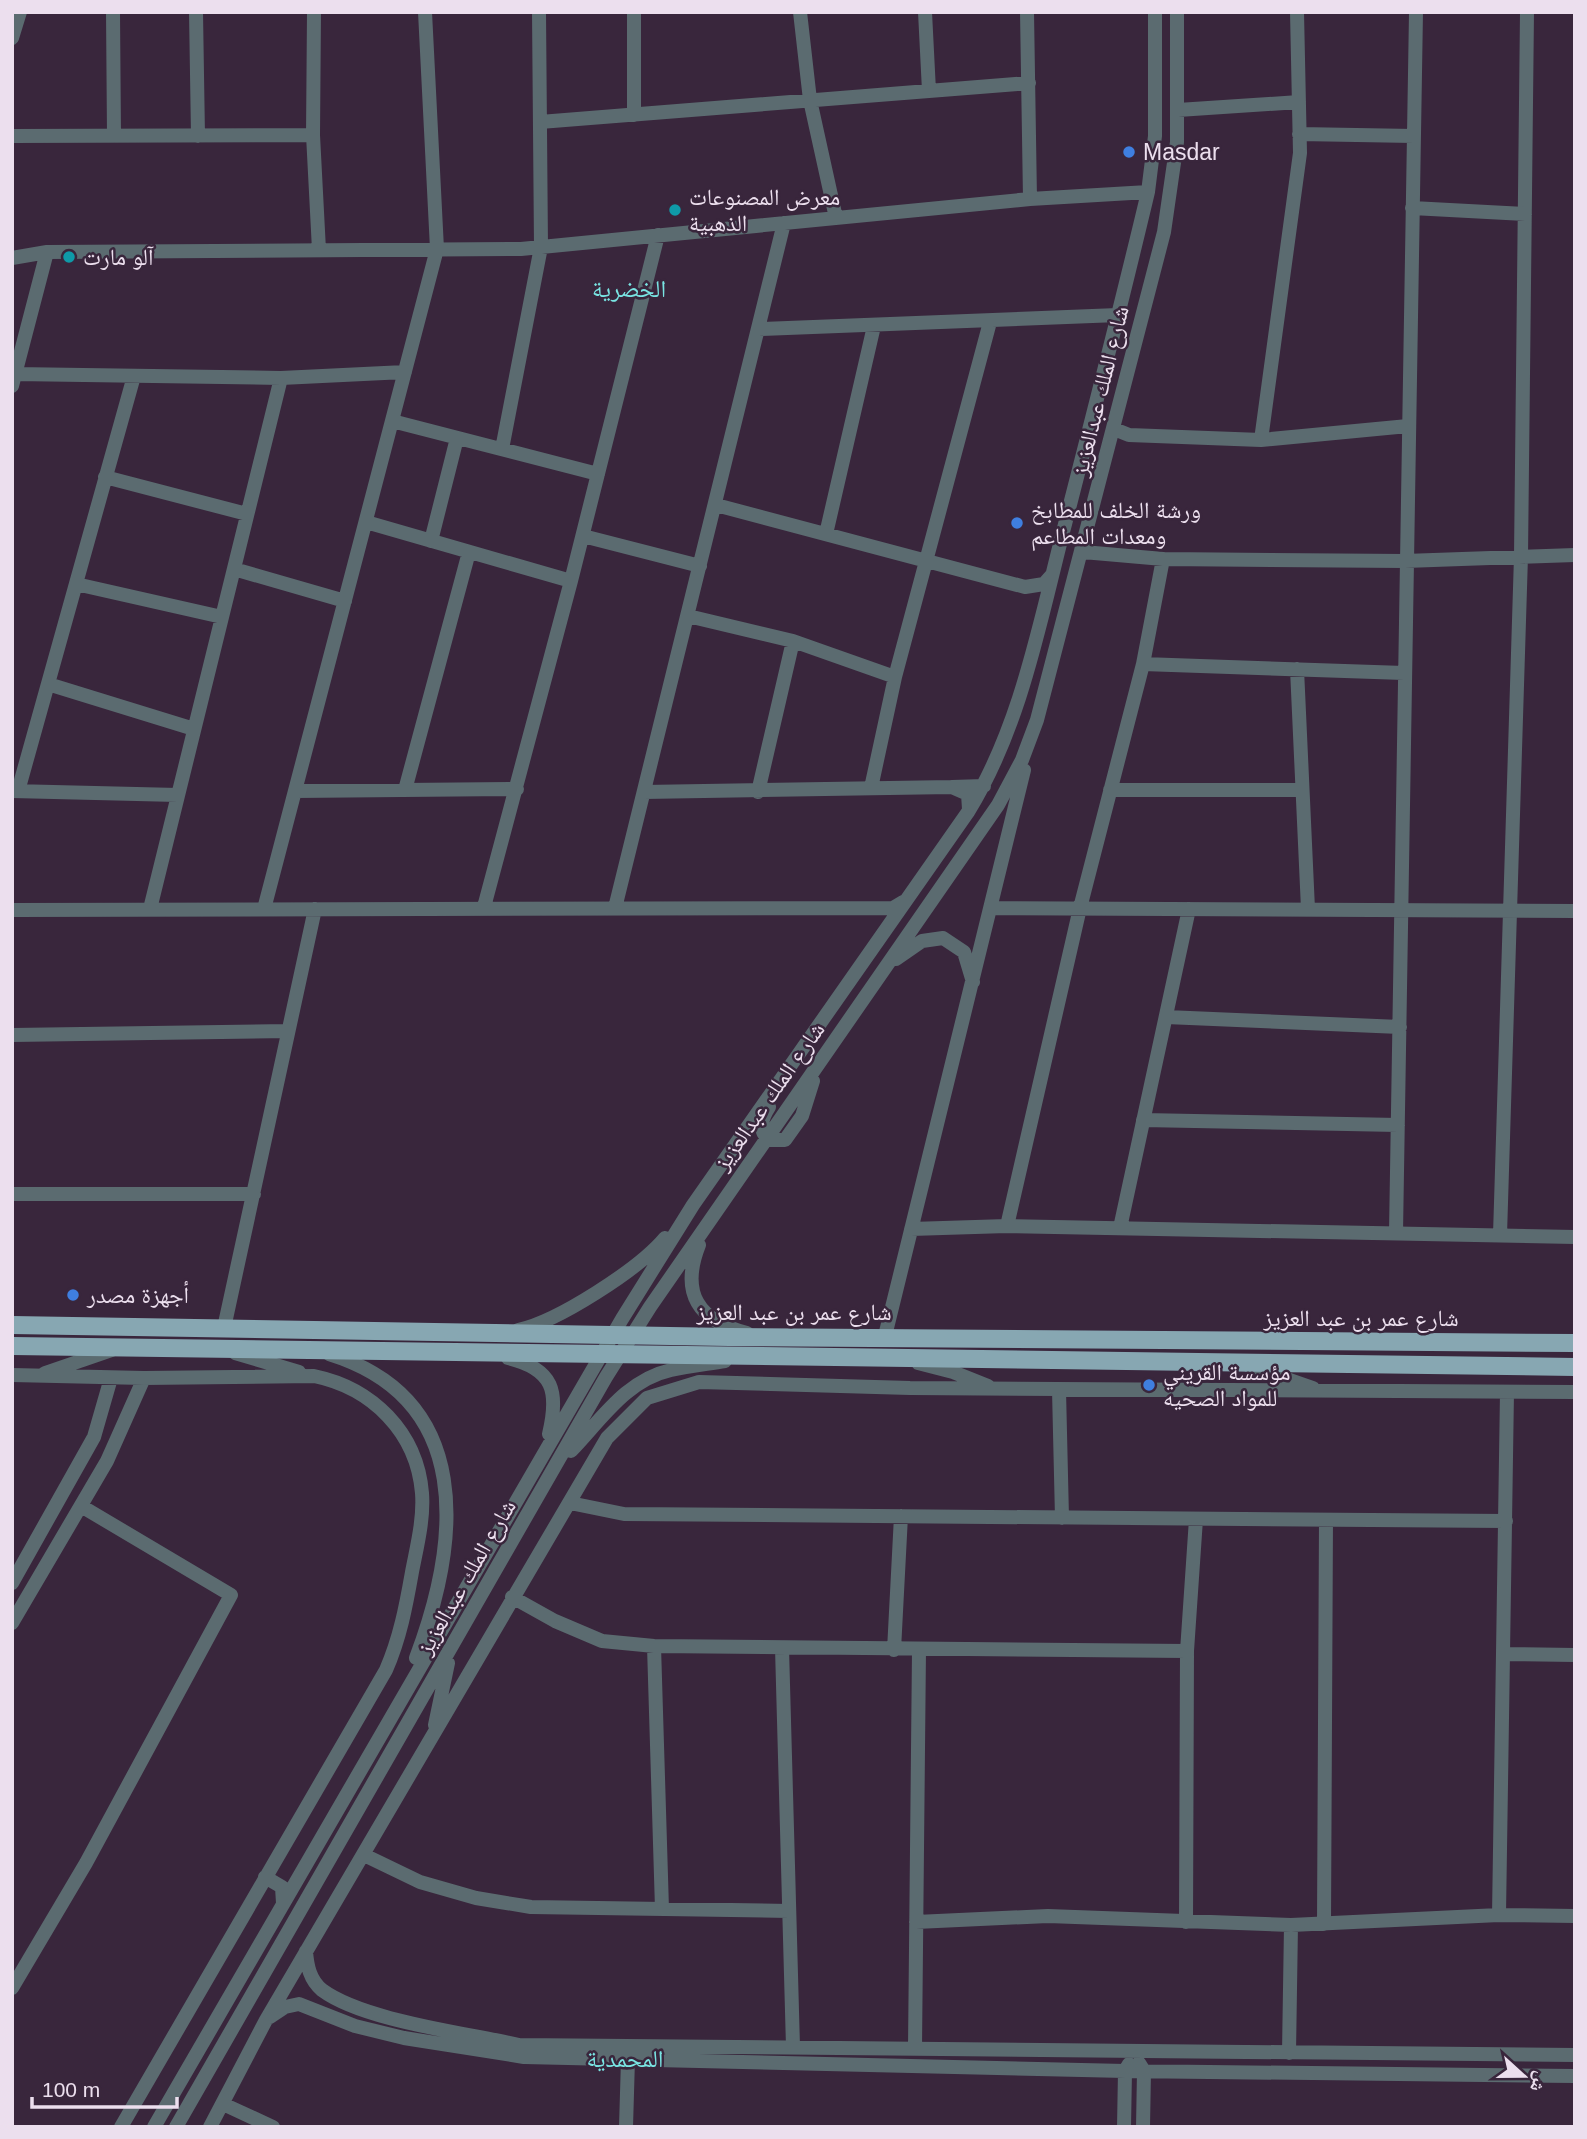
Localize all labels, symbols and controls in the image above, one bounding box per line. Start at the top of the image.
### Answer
place label: Masdar [1143,139,1220,165]
marker: Masdar [1121,144,1137,160]
place label: معرض المصنوعات الذهبية [689,184,840,237]
marker: معرض المصنوعات الذهبية [667,202,683,218]
place label: آلو مارت [83,244,155,270]
marker: آلو مارت [61,249,77,265]
district label: الخضرية [592,275,666,302]
street label: شارع الملك عبدالعزيز [1066,303,1136,480]
place label: ورشة الخلف للمطابخ ومعدات المطاعم [1031,497,1201,552]
marker: ورشة الخلف للمطابخ ومعدات المطاعم [1009,515,1025,531]
street label: شارع الملك عبدالعزيز [708,1017,831,1177]
place label: أجهزة مصدر [86,1281,189,1308]
marker: أجهزة مصدر [65,1287,81,1303]
street label: شارع عمر بن عبد العزيز [695,1299,892,1327]
street label: شارع عمر بن عبد العزيز [1262,1305,1459,1333]
place label: مؤسسة القريني للمواد الصحيه [1163,1359,1290,1411]
marker: مؤسسة القريني للمواد الصحيه [1141,1377,1157,1393]
street label: شارع الملك عبدالعزيز [411,1495,523,1661]
north arrow [1489,2041,1559,2111]
district label: المحمدية [586,2045,664,2072]
scale bar [32,2066,177,2110]
text: ش [1525,2068,1553,2095]
text: 100 m [42,2078,100,2101]

